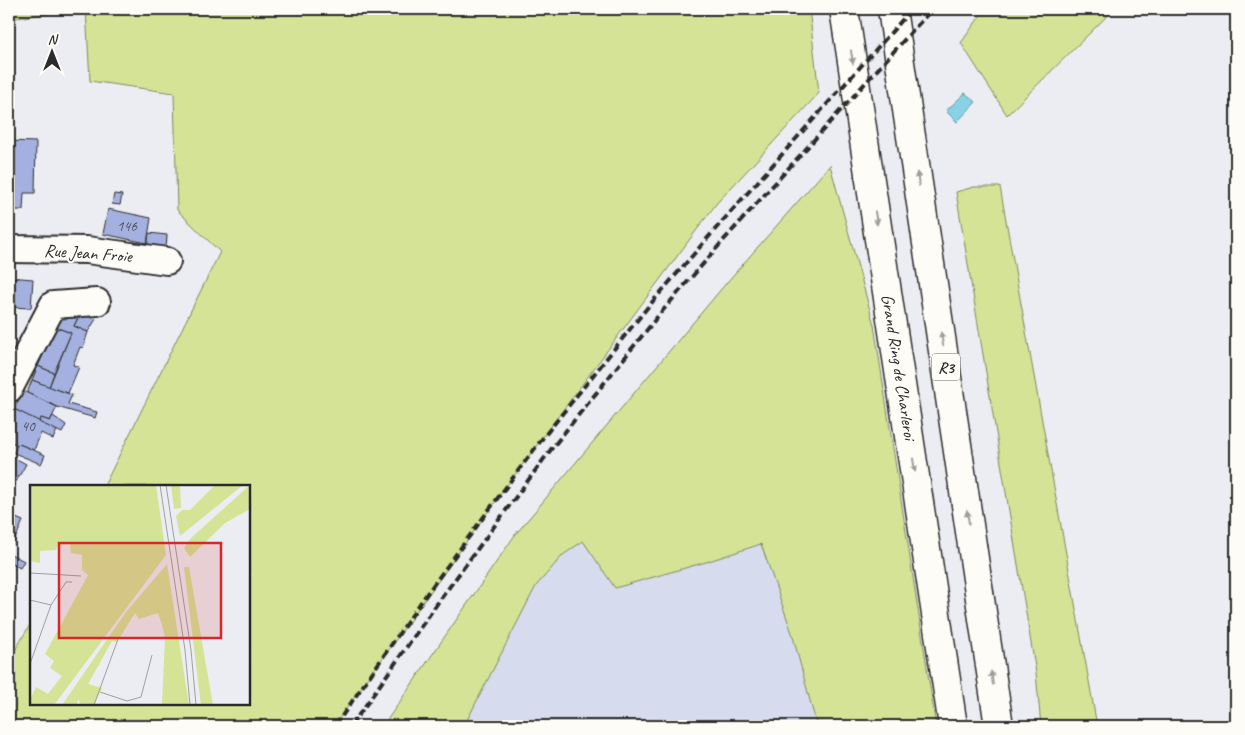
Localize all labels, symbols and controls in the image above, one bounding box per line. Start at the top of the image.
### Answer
north arrow [28,28,78,78]
text: N [48,31,59,48]
one-way arrow [848,49,856,65]
one-way arrow [913,170,921,186]
one-way arrow [873,210,881,226]
house number: 146 [117,217,138,236]
street label: Rue Jean Froie [43,239,134,267]
street label: Grand Ring de Charleroi [877,293,922,444]
one-way arrow [937,331,945,347]
road number: R3 [932,354,960,381]
house number: 40 [21,417,36,436]
one-way arrow [910,457,918,473]
inset map [30,485,250,705]
one-way arrow [964,509,972,525]
one-way arrow [988,670,996,686]

